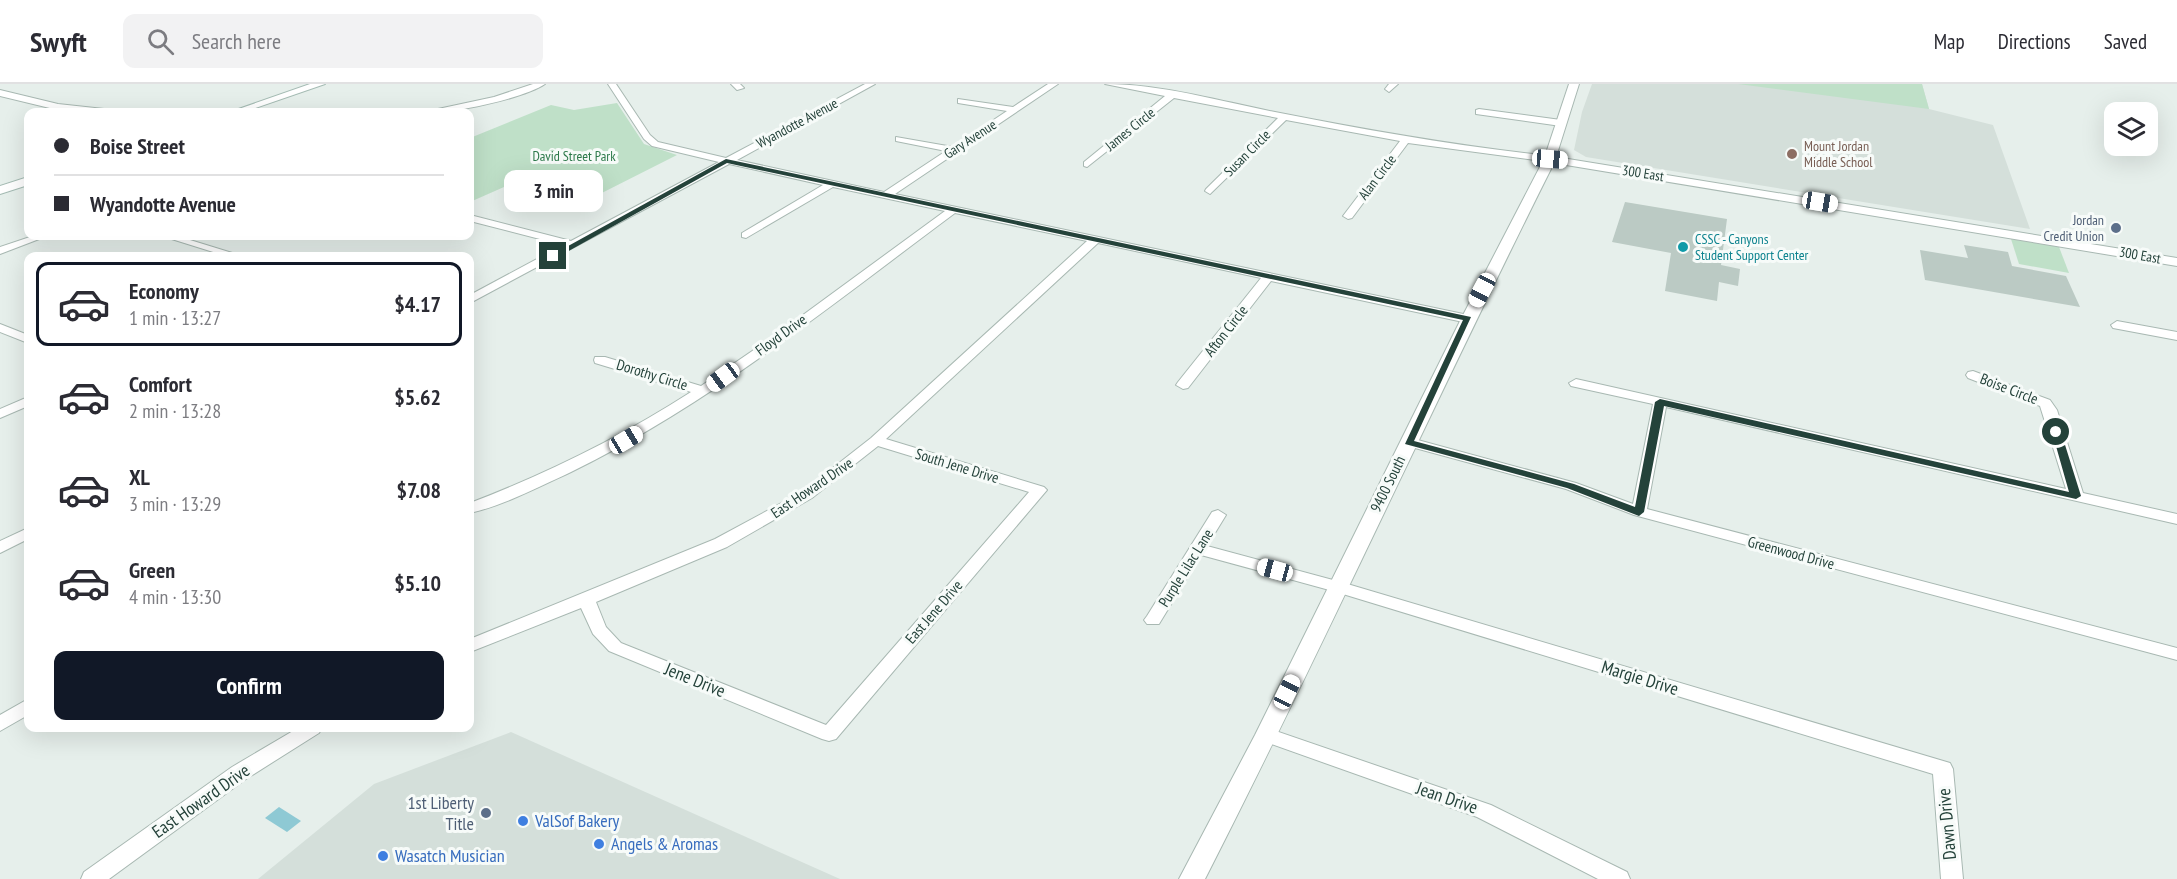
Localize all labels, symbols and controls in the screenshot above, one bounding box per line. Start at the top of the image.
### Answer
search box [123,14,543,68]
text: Swyft [30,23,87,60]
icon: search [144,25,177,58]
text: Search here [192,27,281,55]
text: Map [1934,28,1965,55]
text: Directions [1998,28,2071,55]
text: Saved [2104,28,2147,55]
street label: Wyandotte Avenue [753,94,841,152]
map controls [2104,102,2158,156]
button: layers [2104,102,2158,156]
street label: James Circle [1101,103,1159,155]
street label: Gary Avenue [940,115,1000,163]
street label: Susan Circle [1220,126,1274,180]
text: Boise Street [90,132,185,160]
place label: Mount Jordan Middle School [1804,137,1873,171]
park label: David Street Park [532,147,616,165]
marker: Mount Jordan Middle School [1785,147,1799,161]
car [1531,148,1569,170]
street label: Alan Circle [1354,151,1400,203]
street label: 300 East [1621,161,1665,185]
callout: 3 min [504,169,602,211]
text: 3 min [533,178,574,204]
text: Wyandotte Avenue [90,190,236,218]
car [1801,190,1839,214]
place label: Jordan Credit Union [2044,211,2104,245]
marker: Jordan Credit Union [2109,221,2123,235]
place label: CSSC - Canyons Student Support Center [1695,230,1808,264]
marker: CSSC - Canyons Student Support Center [1676,240,1690,254]
route end [539,242,566,269]
street label: 300 East [2118,242,2162,268]
car [1466,270,1498,310]
icon: car [57,277,111,331]
text: Economy [129,277,199,305]
text: $4.17 [394,290,441,318]
street label: Afton Circle [1200,301,1252,360]
text: 1 min · 13:27 [129,305,221,331]
street label: Floyd Drive [751,310,810,360]
street label: Dorothy Circle [614,355,690,394]
car [703,359,743,395]
street label: Boise Circle [1978,369,2041,408]
icon: car [57,370,111,424]
text: Comfort [129,370,192,398]
text: $5.62 [394,383,441,411]
text: 2 min · 13:28 [129,398,221,424]
route start [2042,418,2069,445]
car [606,423,646,457]
street label: South Jene Drive [913,444,1001,487]
street label: East Howard Drive [767,453,856,522]
street label: 9400 South [1366,453,1409,515]
icon: car [57,463,111,517]
text: XL [129,463,150,491]
text: $7.08 [396,476,441,504]
text: 3 min · 13:29 [129,491,221,517]
street label: Purple Lilac Lane [1154,525,1217,610]
street label: Greenwood Drive [1746,532,1837,573]
icon: car [57,556,111,610]
text: Green [129,556,175,584]
car [1255,557,1295,583]
text: $5.10 [394,569,441,597]
street label: East Jene Drive [901,576,966,647]
text: 4 min · 13:30 [129,584,221,610]
button: Confirm [54,651,444,720]
street label: Margie Drive [1599,655,1681,700]
street label: Jene Drive [660,657,729,702]
car [1271,672,1303,712]
street label: East Howard Drive [147,758,254,843]
street label: Jean Drive [1412,776,1481,819]
street label: Dawn Drive [1932,787,1961,861]
place label: 1st Liberty Title [407,791,474,835]
marker: 1st Liberty Title [479,806,493,820]
place label: ValSof Bakery [534,809,620,832]
marker: ValSof Bakery [516,814,530,828]
place label: Angels & Aromas [611,832,718,855]
marker: Angels & Aromas [592,837,606,851]
place label: Wasatch Musician [395,844,505,867]
marker: Wasatch Musician [376,849,390,863]

